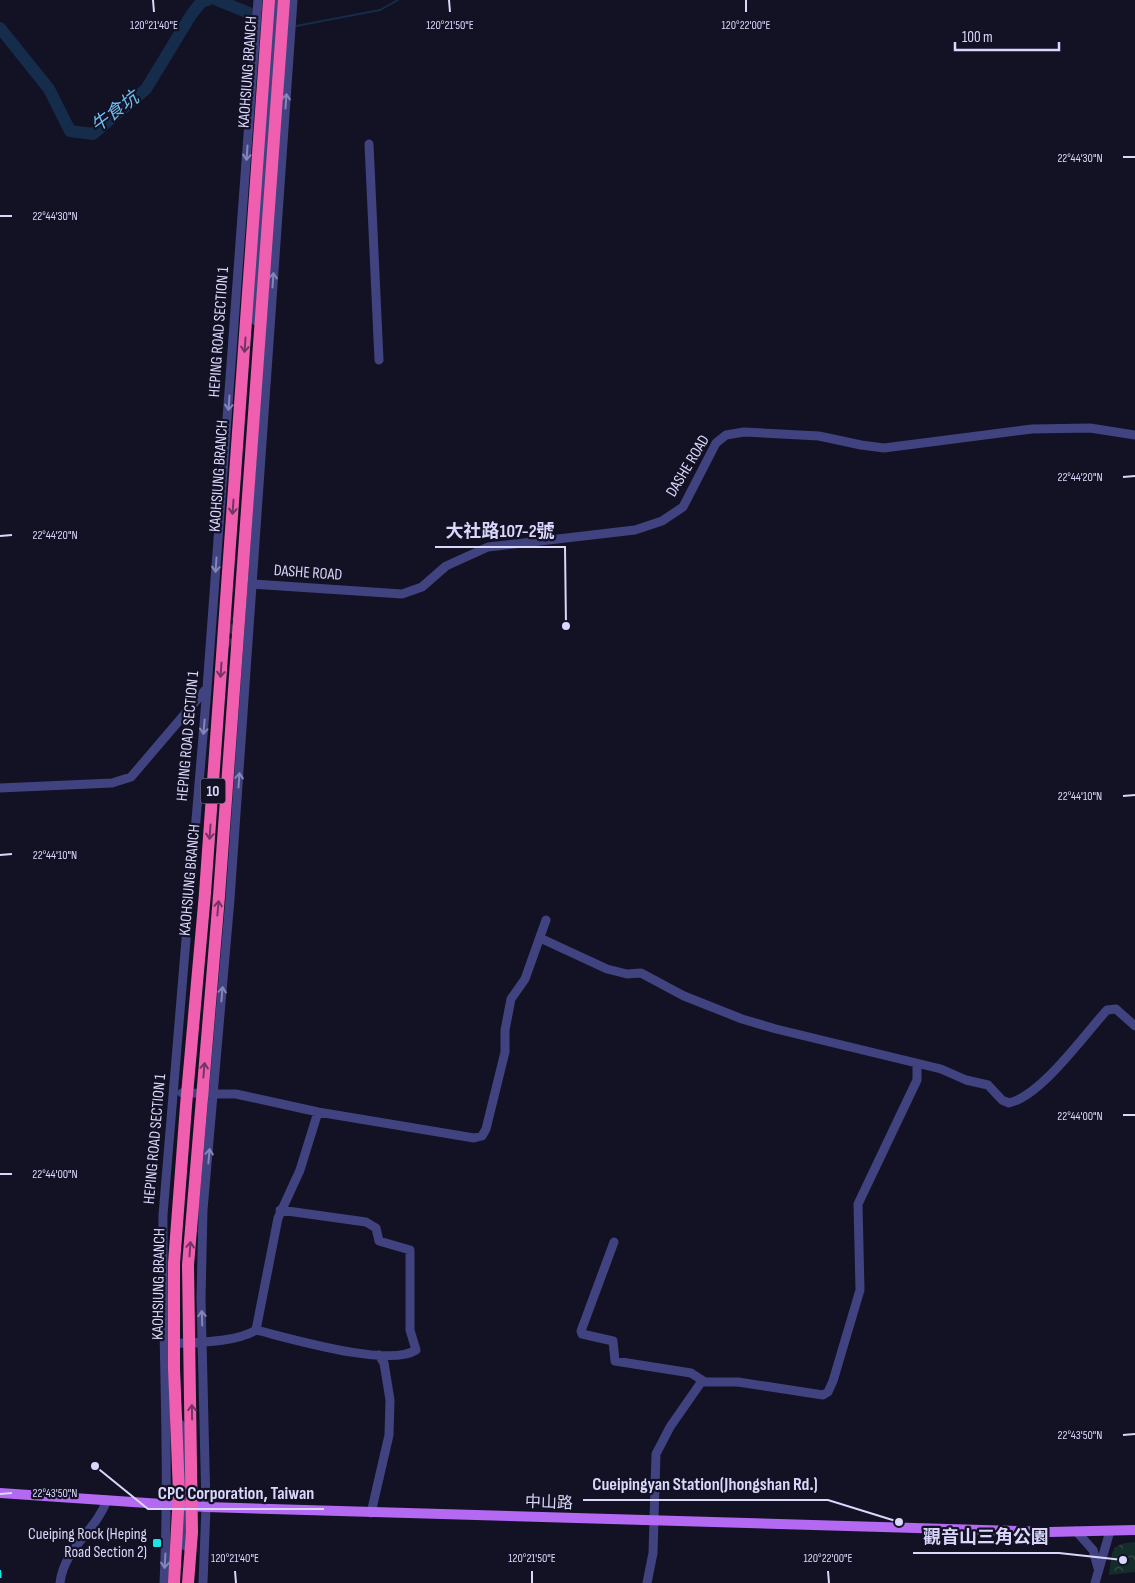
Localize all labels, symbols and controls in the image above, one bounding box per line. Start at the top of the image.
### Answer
street label: KAOHSIUNG BRANCH [235,15,261,129]
text: 120°21'40"E [130,18,178,33]
text: 120°21'50"E [426,18,474,33]
text: 120°22'00"E [721,18,771,33]
scale bar [955,20,1059,52]
text: 100 m [962,28,993,47]
water label: 牛食坑 [87,86,145,137]
one-way arrow [282,93,291,109]
one-way arrow [242,145,252,161]
text: 22°44'30"N [1057,151,1103,166]
text: 22°44'30"N [32,209,78,224]
street label: HEPING ROAD SECTION 1 [205,266,233,398]
one-way arrow [269,273,278,289]
one-way arrow [240,337,249,353]
one-way arrow [224,394,233,410]
street label: KAOHSIUNG BRANCH [206,419,232,533]
street label: DASHE ROAD [662,432,714,500]
text: 22°44'20"N [1057,470,1103,485]
one-way arrow [228,499,238,515]
callout: 大社路107-2號 [435,514,565,547]
text: 大社路107-2號 [445,521,555,542]
text: 22°44'20"N [32,528,78,543]
one-way arrow [212,556,221,572]
street label: DASHE ROAD [273,561,343,585]
one-way arrow [217,661,226,677]
street label: HEPING ROAD SECTION 1 [173,670,203,802]
one-way arrow [199,718,209,734]
one-way arrow [234,772,243,788]
road number: 10 [200,778,226,804]
text: 22°44'10"N [1058,789,1102,804]
street label: KAOHSIUNG BRANCH [176,823,204,937]
one-way arrow [205,823,215,839]
text: 22°44'10"N [33,848,77,863]
one-way arrow [214,900,223,916]
one-way arrow [218,987,227,1003]
one-way arrow [200,1062,209,1078]
street label: HEPING ROAD SECTION 1 [140,1073,170,1205]
text: 22°44'00"N [1057,1109,1103,1124]
one-way arrow [204,1148,213,1164]
text: 22°44'00"N [32,1167,78,1182]
street label: KAOHSIUNG BRANCH [149,1228,169,1340]
one-way arrow [185,1242,194,1258]
one-way arrow [197,1311,207,1327]
one-way arrow [187,1404,197,1420]
text: 22°43'50"N [1058,1428,1102,1443]
callout: Cueipingyan Station(Jhongshan Rd.) [583,1467,828,1500]
text: Cueipingyan Station(Jhongshan Rd.) [592,1474,818,1495]
callout: CPC Corporation, Taiwan [148,1476,324,1509]
text: CPC Corporation, Taiwan [158,1483,314,1504]
text: 22°43'50"N [33,1486,77,1501]
street label: 中山路 [525,1493,573,1513]
callout: 觀音山三角公園 [913,1520,1059,1553]
place label: Cueiping Rock (Heping Road Section 2) [28,1525,147,1562]
text: 觀音山三角公園 [923,1526,1049,1548]
marker: Cueiping Rock (Heping Road Section 2) [151,1537,163,1549]
text: 120°21'40"E [211,1551,259,1566]
text: 120°21'50"E [508,1551,556,1566]
text: 120°22'00"E [803,1551,853,1566]
one-way arrow [161,1553,170,1569]

